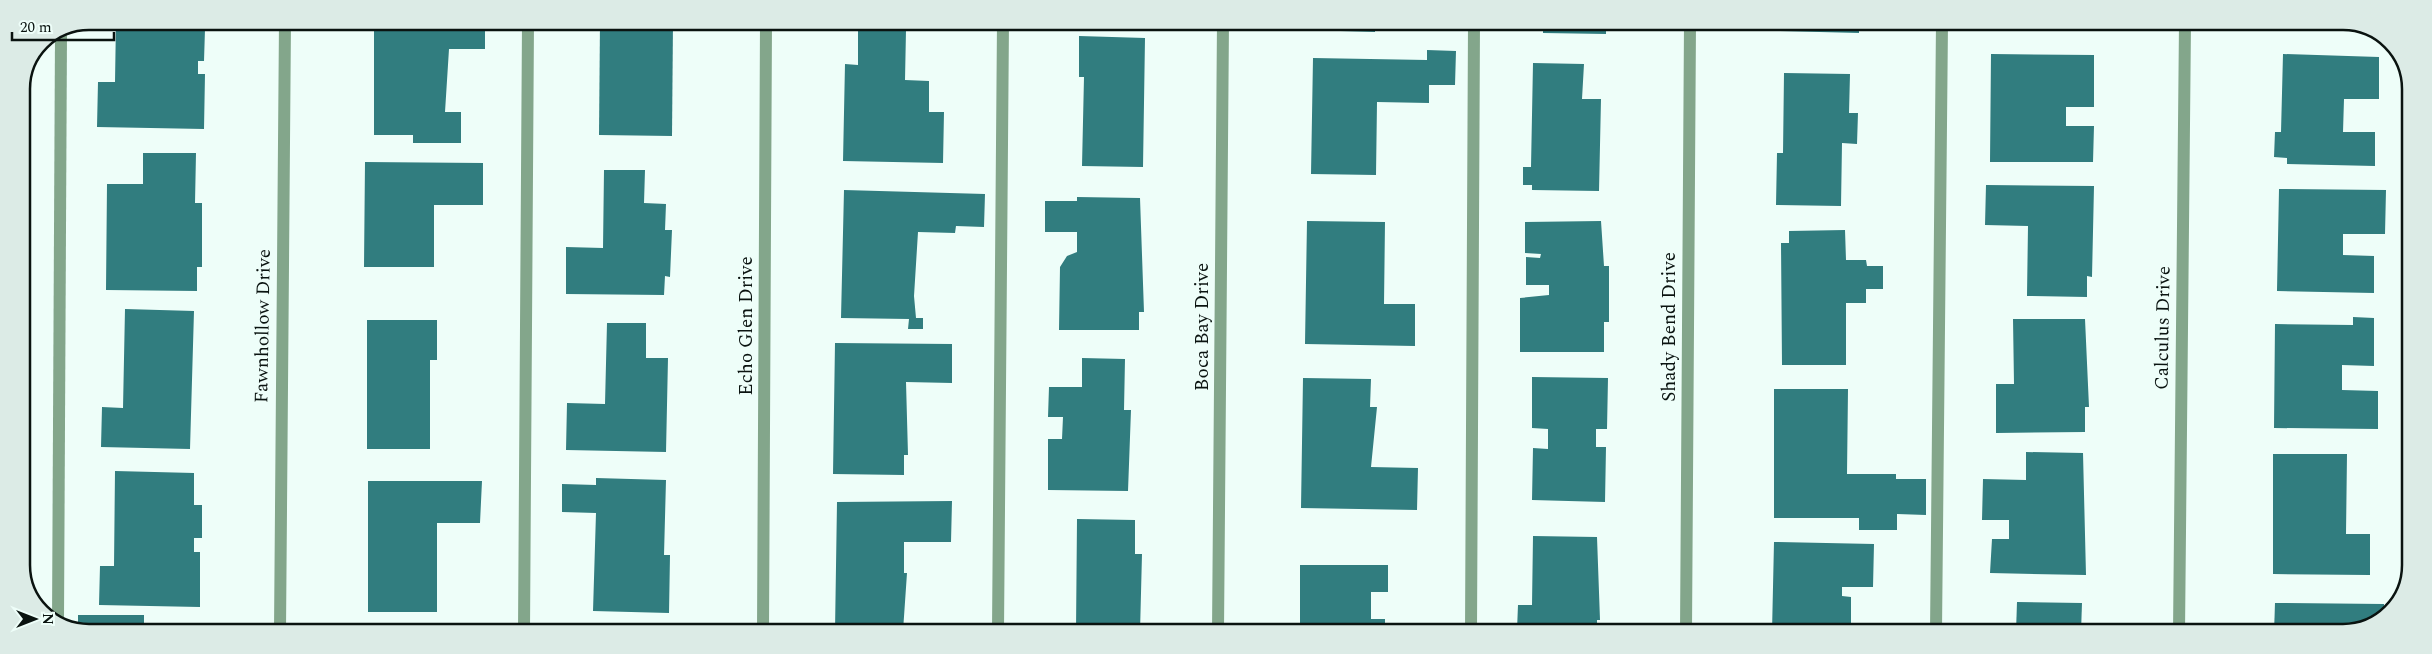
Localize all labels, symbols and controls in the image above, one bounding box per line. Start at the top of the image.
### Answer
scale bar [12,10,115,42]
text: 20 m [20,16,52,39]
street label: Fawnhollow Drive [247,249,279,403]
street label: Shady Bend Drive [1655,252,1684,402]
street label: Echo Glen Drive [732,256,761,396]
street label: Boca Bay Drive [1188,263,1217,391]
street label: Calculus Drive [2147,266,2179,390]
north arrow [10,594,60,644]
text: N [37,613,58,625]

